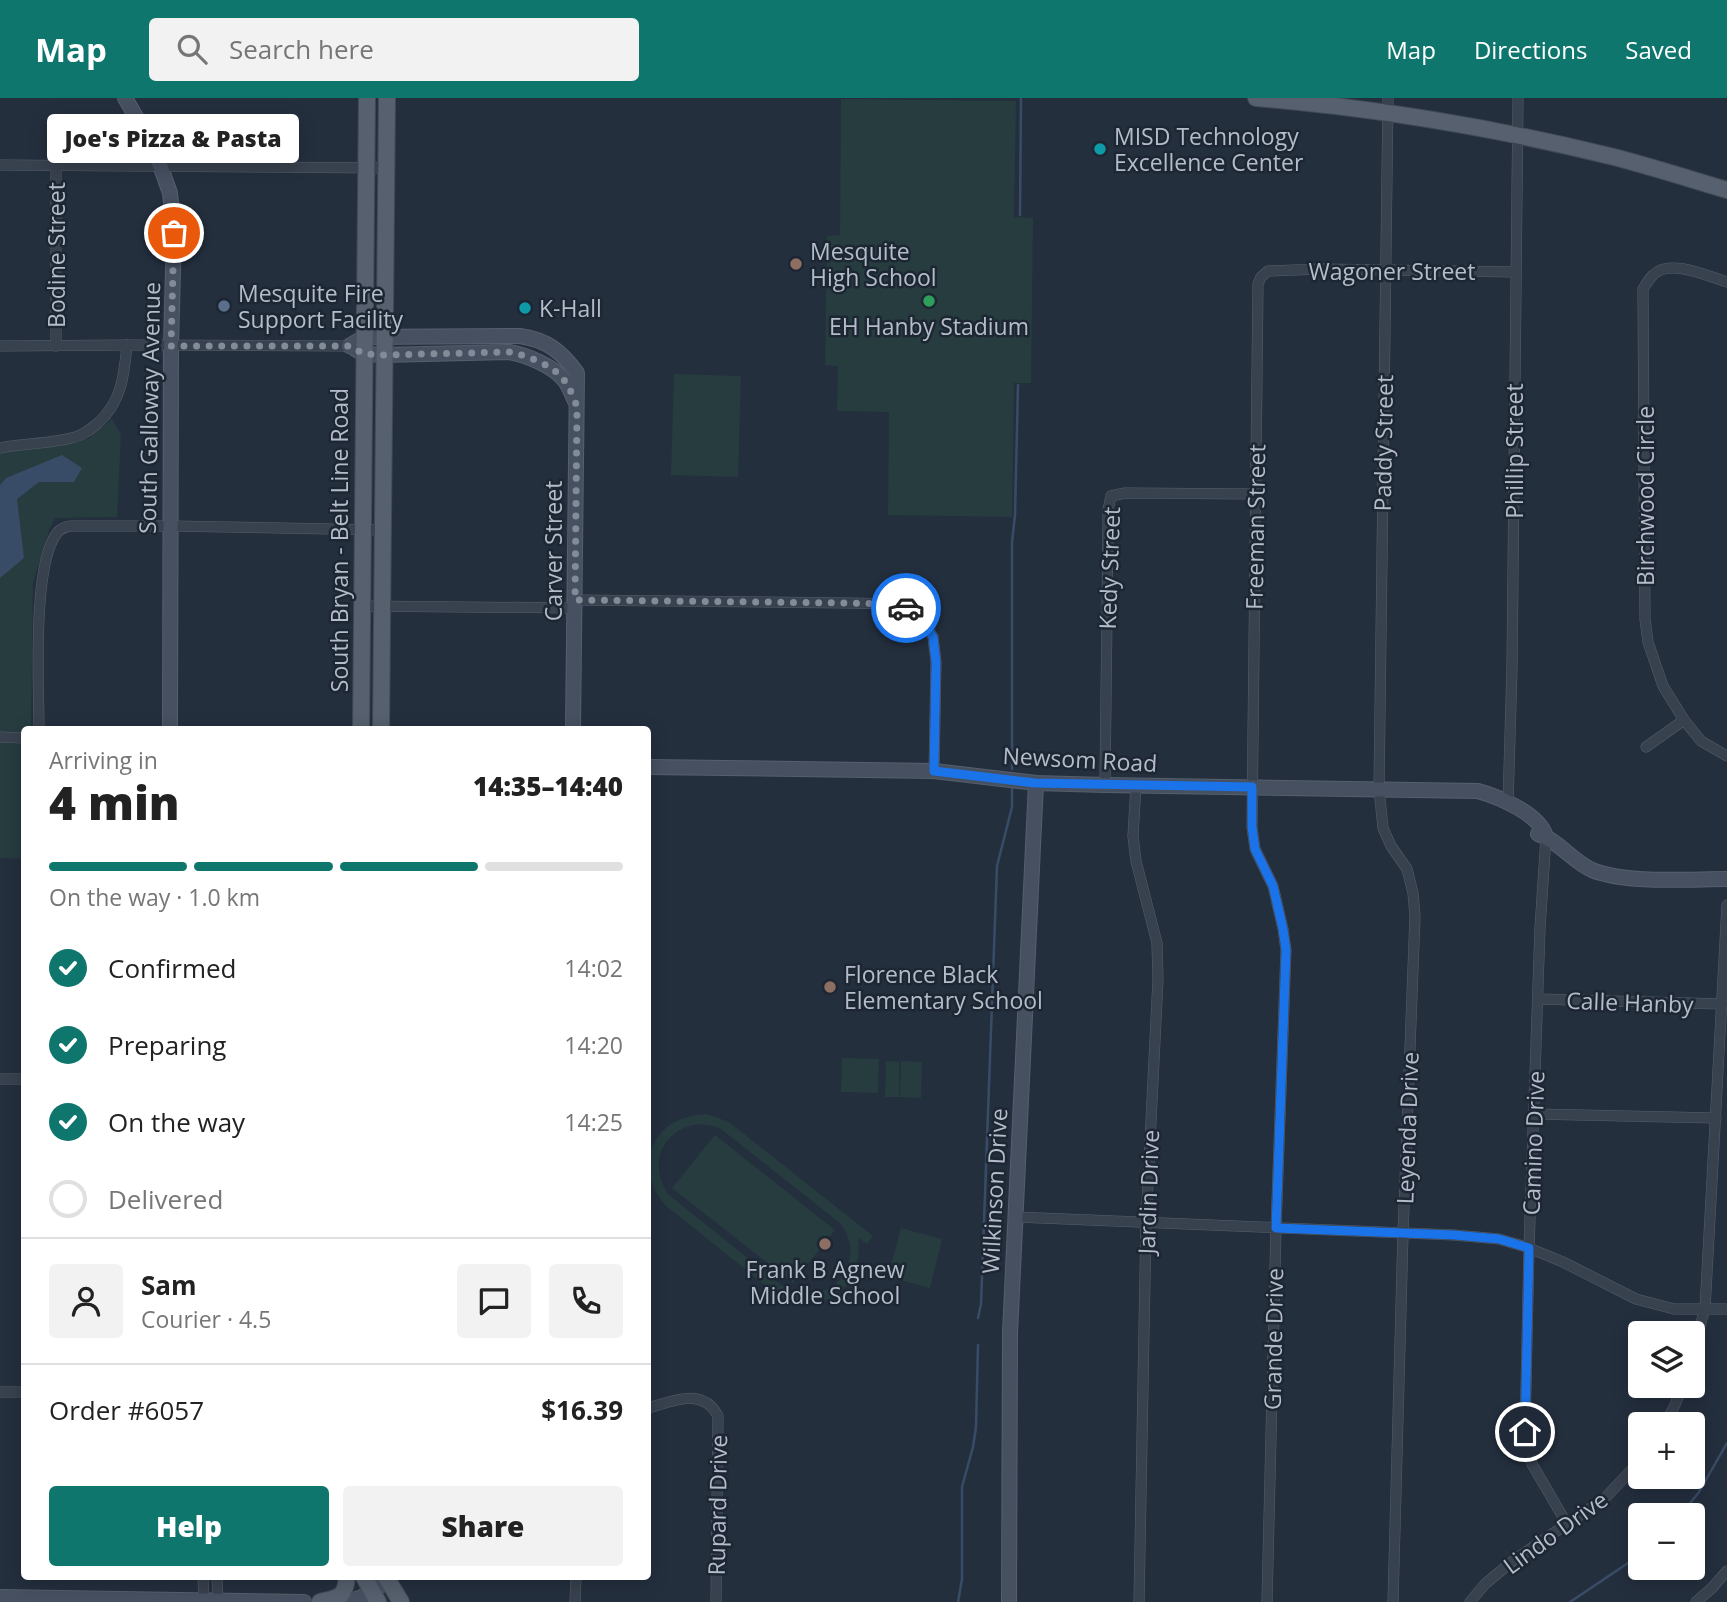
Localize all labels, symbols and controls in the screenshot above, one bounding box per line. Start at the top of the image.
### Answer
search box [149,18,639,81]
text: Map [35,27,107,72]
icon: search [173,30,211,68]
text: Search here [229,31,374,67]
text: Map [1386,33,1436,66]
text: Directions [1474,33,1587,66]
text: Saved [1625,33,1692,66]
callout: Joe's Pizza & Pasta [48,114,300,163]
place label: MISD Technology Excellence Center [1114,120,1304,178]
text: Joe's Pizza & Pasta [64,122,282,154]
marker: MISD Technology Excellence Center [1092,141,1108,157]
street label: Bodine Street [40,182,72,328]
pin [144,203,204,263]
icon: bag [155,214,193,252]
place label: Mesquite High School [810,235,937,293]
street label: Wagoner Street [1309,255,1475,287]
marker: Mesquite High School [788,256,804,272]
place label: Mesquite Fire Support Facility [238,277,404,335]
street label: South Galloway Avenue [131,282,167,534]
place label: K-Hall [539,292,602,324]
marker: EH Hanby Stadium [921,293,937,309]
marker: Mesquite Fire Support Facility [216,298,232,314]
marker: K-Hall [517,300,533,316]
place label: EH Hanby Stadium [829,310,1029,342]
street label: Paddy Street [1366,374,1400,512]
street label: Phillip Street [1498,383,1530,519]
street label: South Bryan - Belt Line Road [323,388,355,692]
street label: Birchwood Circle [1629,406,1661,586]
street label: Freeman Street [1238,444,1272,610]
street label: Carver Street [537,481,569,621]
street label: Kedy Street [1091,506,1127,630]
courier [871,573,941,643]
icon: car [887,589,925,627]
street label: Newsom Road [1002,739,1158,779]
text: Arriving in [49,744,158,776]
text: 14:35–14:40 [473,768,623,804]
text: 4 min [49,771,180,833]
text: On the way · 1.0 km [49,881,260,913]
icon: check [49,949,87,987]
text: Confirmed [108,950,236,986]
text: 14:02 [564,952,623,984]
place label: Florence Black Elementary School [844,958,1043,1016]
marker: Florence Black Elementary School [822,979,838,995]
street label: Calle Hanby [1566,984,1695,1020]
icon: check [49,1026,87,1064]
text: Preparing [108,1027,226,1063]
text: 14:20 [564,1029,623,1061]
street label: Leyenda Drive [1388,1051,1426,1205]
street label: Camino Drive [1514,1070,1552,1216]
icon: check [49,1103,87,1141]
text: On the way [108,1104,245,1140]
text: 14:25 [564,1106,623,1138]
street label: Wilkinson Drive [974,1107,1014,1275]
street label: Jardin Drive [1130,1129,1166,1257]
text: Delivered [108,1181,223,1217]
marker: Frank B Agnew Middle School [817,1236,833,1252]
place label: Frank B Agnew Middle School [746,1253,905,1311]
button: person [49,1264,123,1338]
button: chat [457,1264,531,1338]
button: phone [549,1264,623,1338]
text: Sam [141,1267,197,1303]
street label: Grande Drive [1256,1268,1290,1410]
text: Courier · 4.5 [141,1303,271,1335]
map controls [1628,1321,1705,1580]
button: layers [1628,1321,1705,1398]
text: Order #6057 [49,1392,204,1428]
text: $16.39 [541,1392,623,1428]
pin [1495,1402,1555,1462]
button: + [1628,1412,1705,1489]
icon: home [1506,1413,1544,1451]
street label: Rupard Drive [700,1434,734,1576]
street label: Lindo Drive [1496,1483,1614,1581]
button: Help [49,1486,329,1566]
button: Share [343,1486,623,1566]
button: − [1628,1503,1705,1580]

